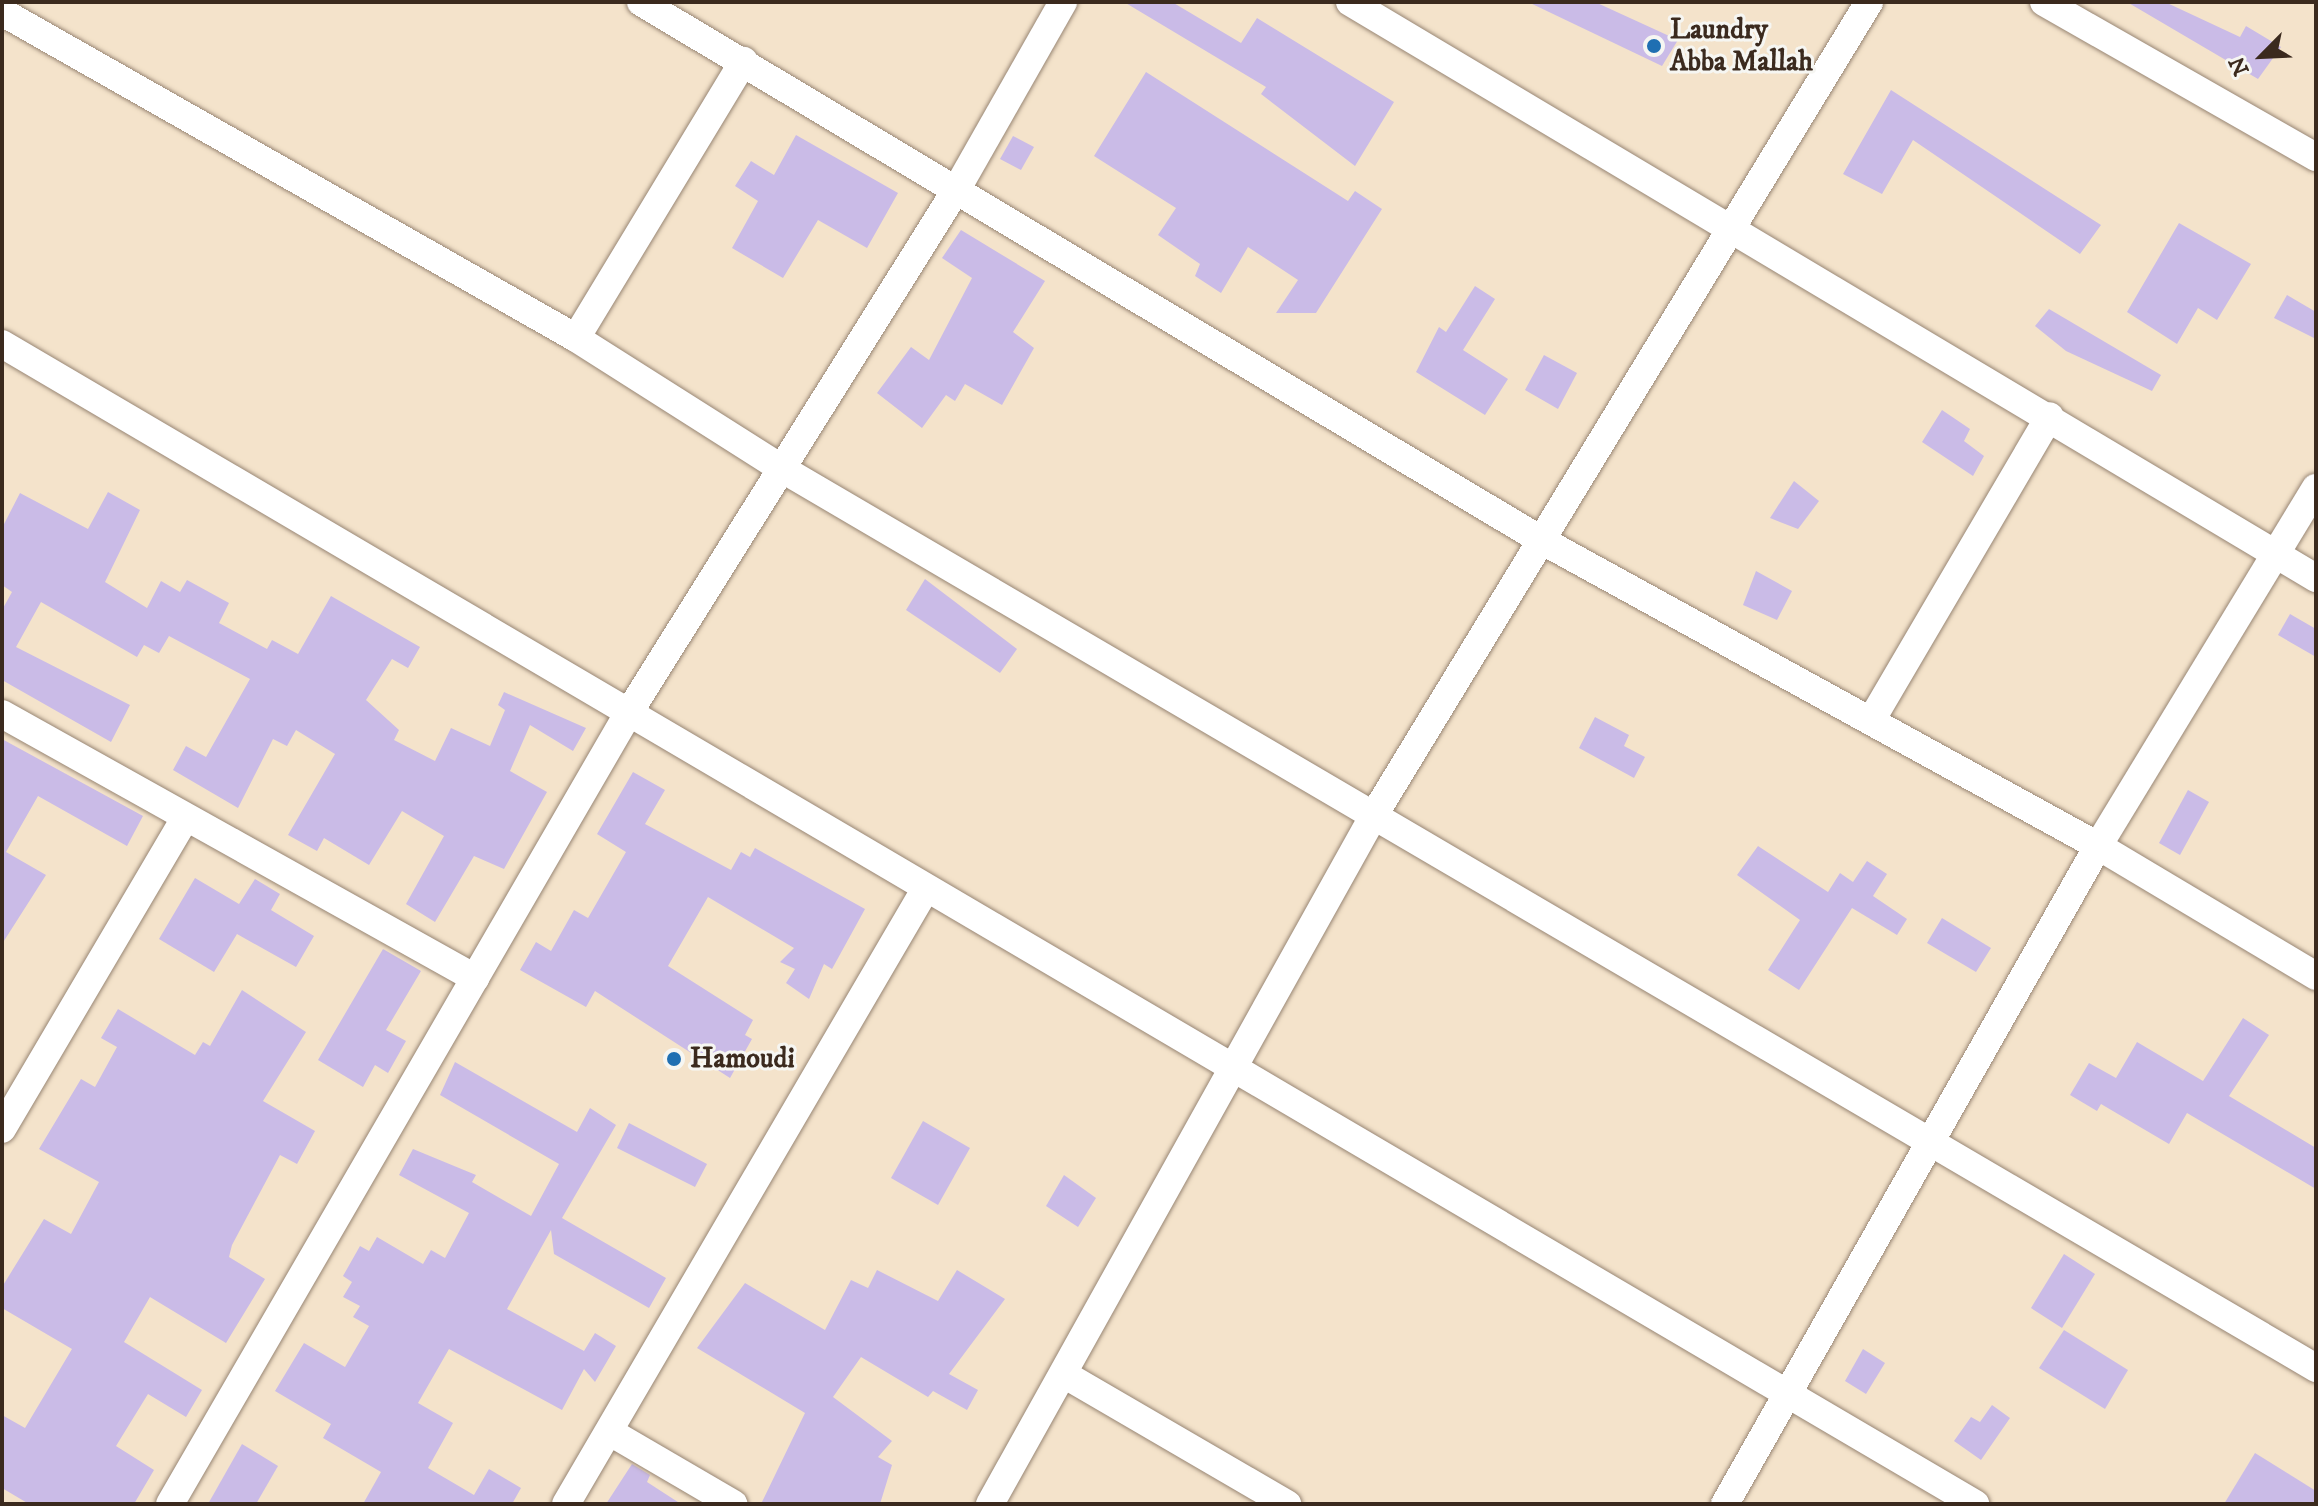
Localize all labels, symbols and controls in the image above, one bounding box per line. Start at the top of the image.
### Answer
place label: Laundry Abba Mallah [1670,13,1813,79]
north arrow [2222,16,2302,96]
marker: Laundry Abba Mallah [1645,37,1663,55]
text: N [2224,52,2256,80]
place label: Hamoudi [690,1042,795,1076]
marker: Hamoudi [665,1050,683,1068]

